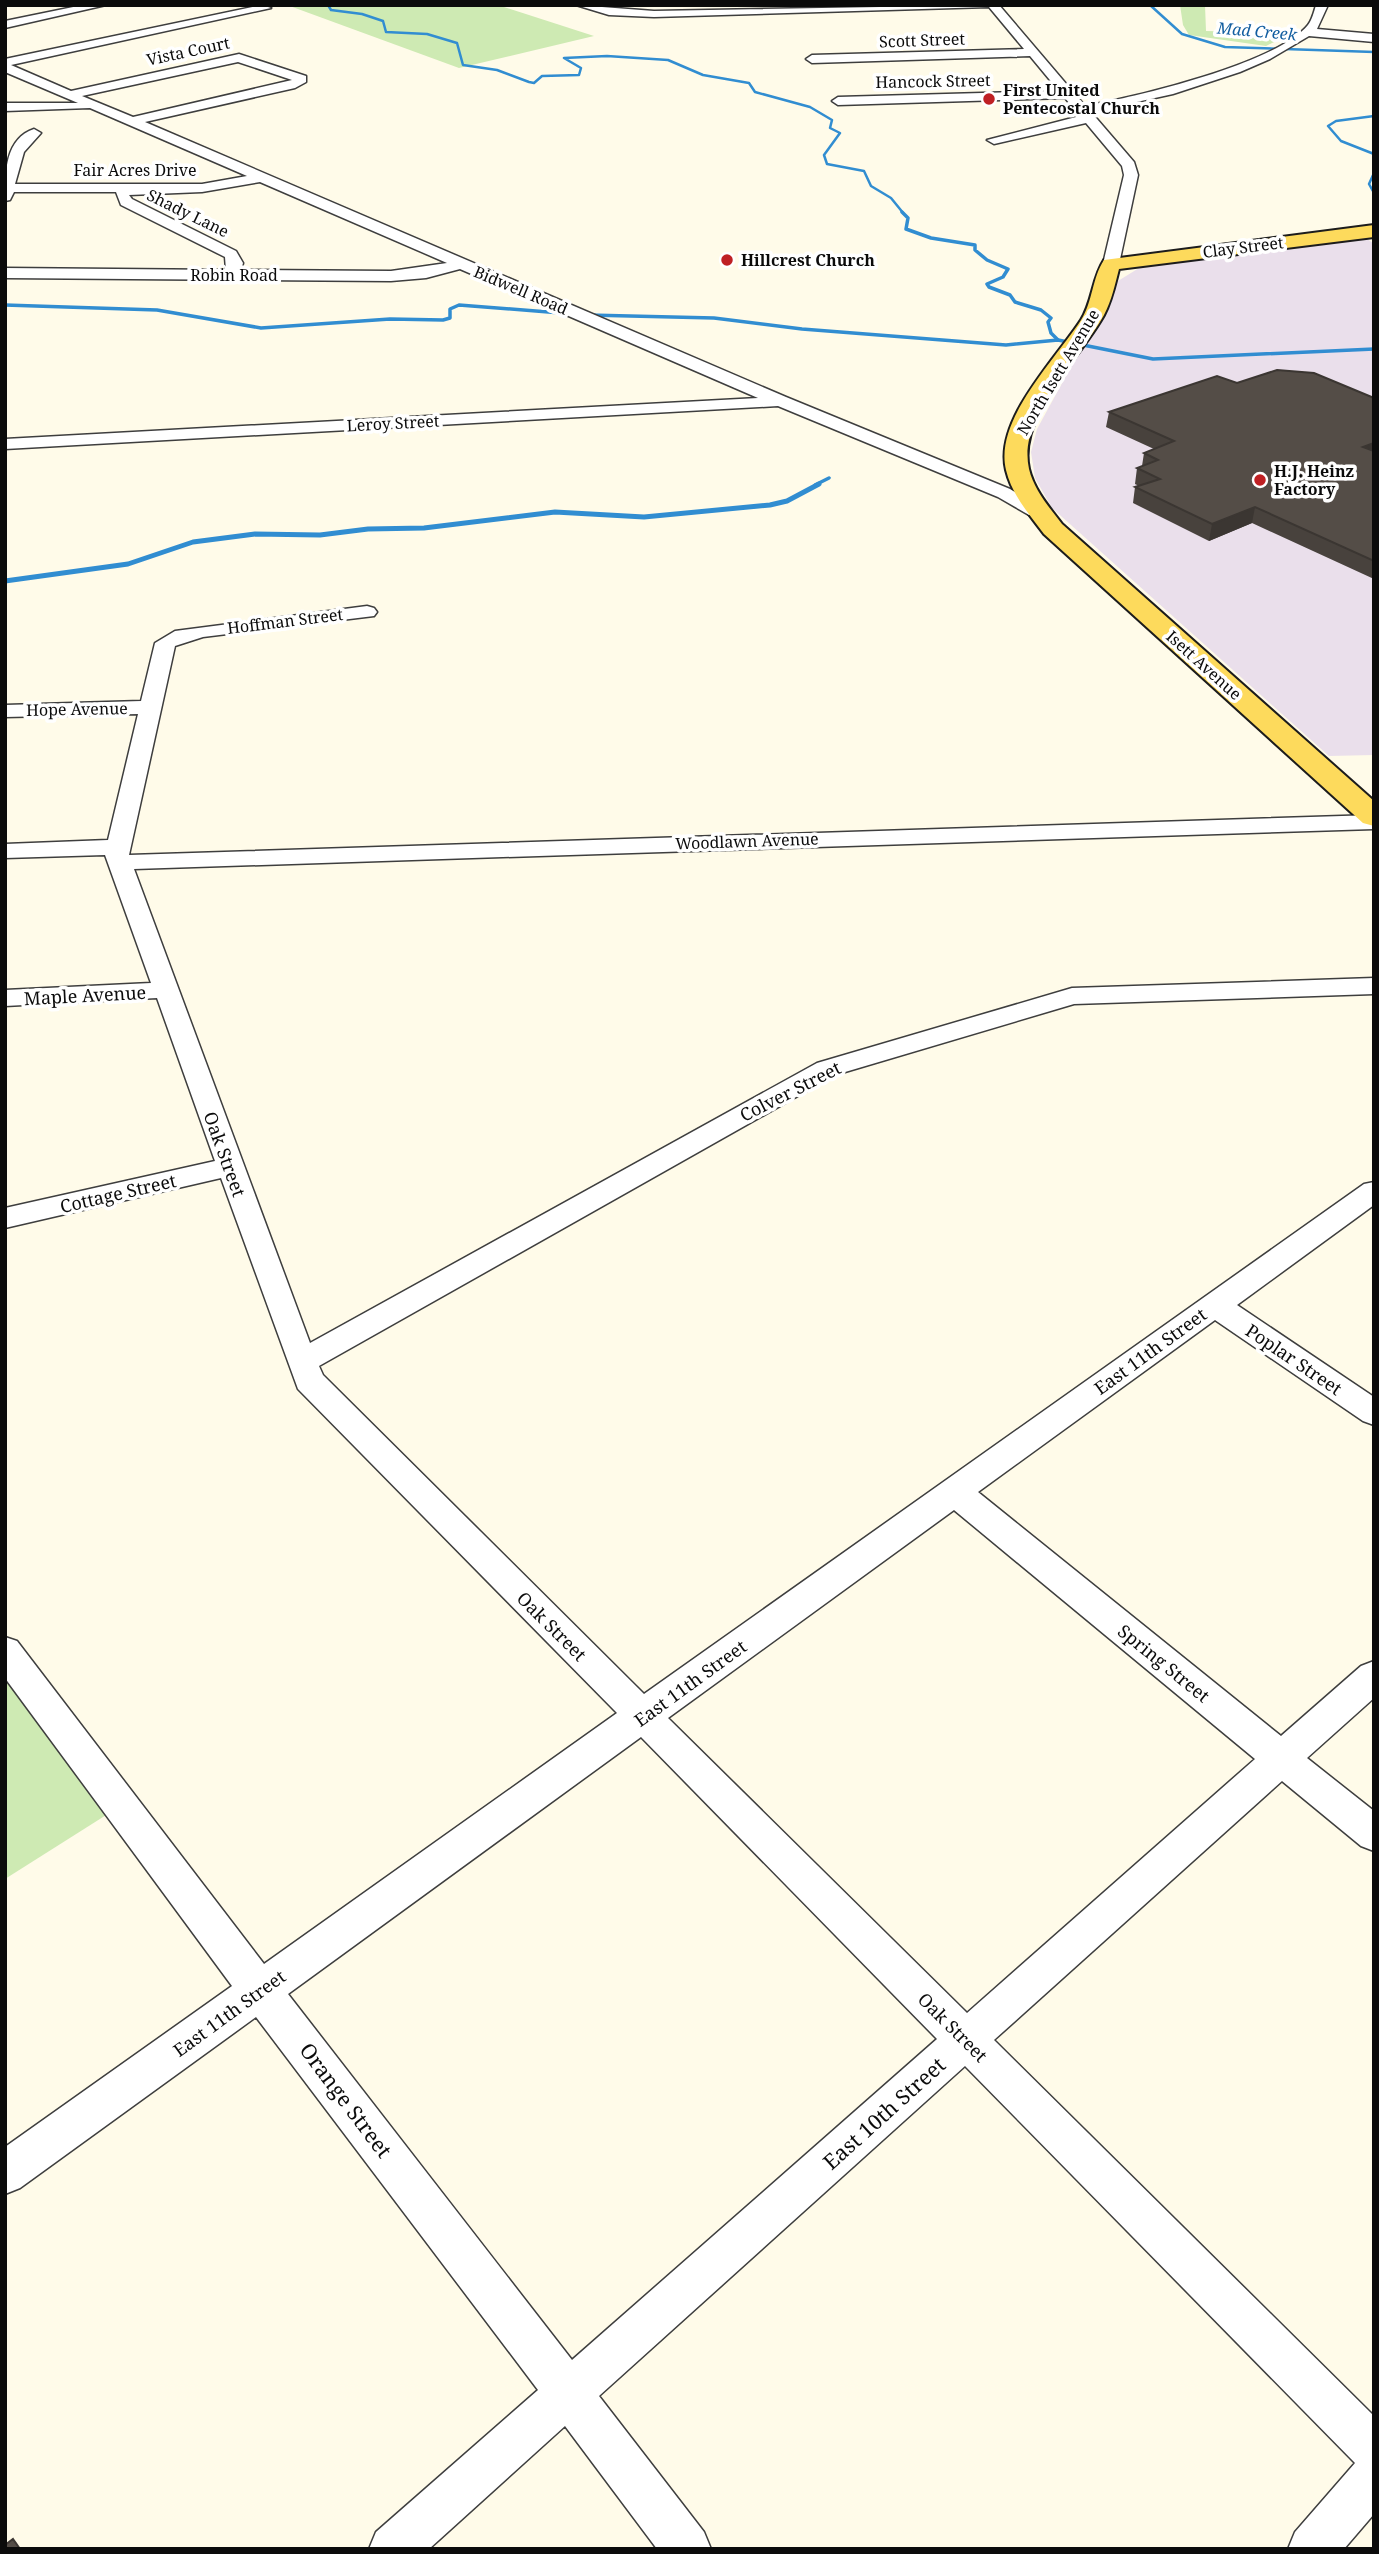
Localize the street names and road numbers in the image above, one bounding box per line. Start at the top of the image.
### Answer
street label: Scott Street [879,27,966,52]
street label: Vista Court [144,31,232,71]
street label: Hancock Street [875,69,991,93]
street label: Fair Acres Drive [73,159,197,181]
street label: Shady Lane [143,184,233,242]
street label: Clay Street [1201,231,1285,263]
street label: Bidwell Road [470,260,572,320]
street label: Robin Road [190,264,278,286]
street label: North Isett Avenue [1012,305,1104,439]
street label: Leroy Street [346,410,440,436]
street label: Hoffman Street [226,603,345,639]
street label: Isett Avenue [1162,625,1246,705]
street label: Hope Avenue [26,697,128,721]
street label: Woodlawn Avenue [675,828,819,854]
street label: Maple Avenue [23,980,147,1010]
street label: Colver Street [735,1055,845,1127]
street label: Oak Street [199,1108,251,1200]
street label: Cottage Street [58,1168,178,1218]
street label: East 11th Street [1089,1302,1211,1400]
street label: Poplar Street [1241,1318,1347,1400]
street label: Oak Street [512,1586,592,1666]
street label: Spring Street [1113,1619,1215,1707]
street label: East 11th Street [629,1634,751,1732]
street label: East 11th Street [168,1964,290,2062]
street label: Oak Street [913,1987,993,2067]
street label: Orange Street [294,2037,398,2163]
street label: East 10th Street [817,2051,951,2175]

